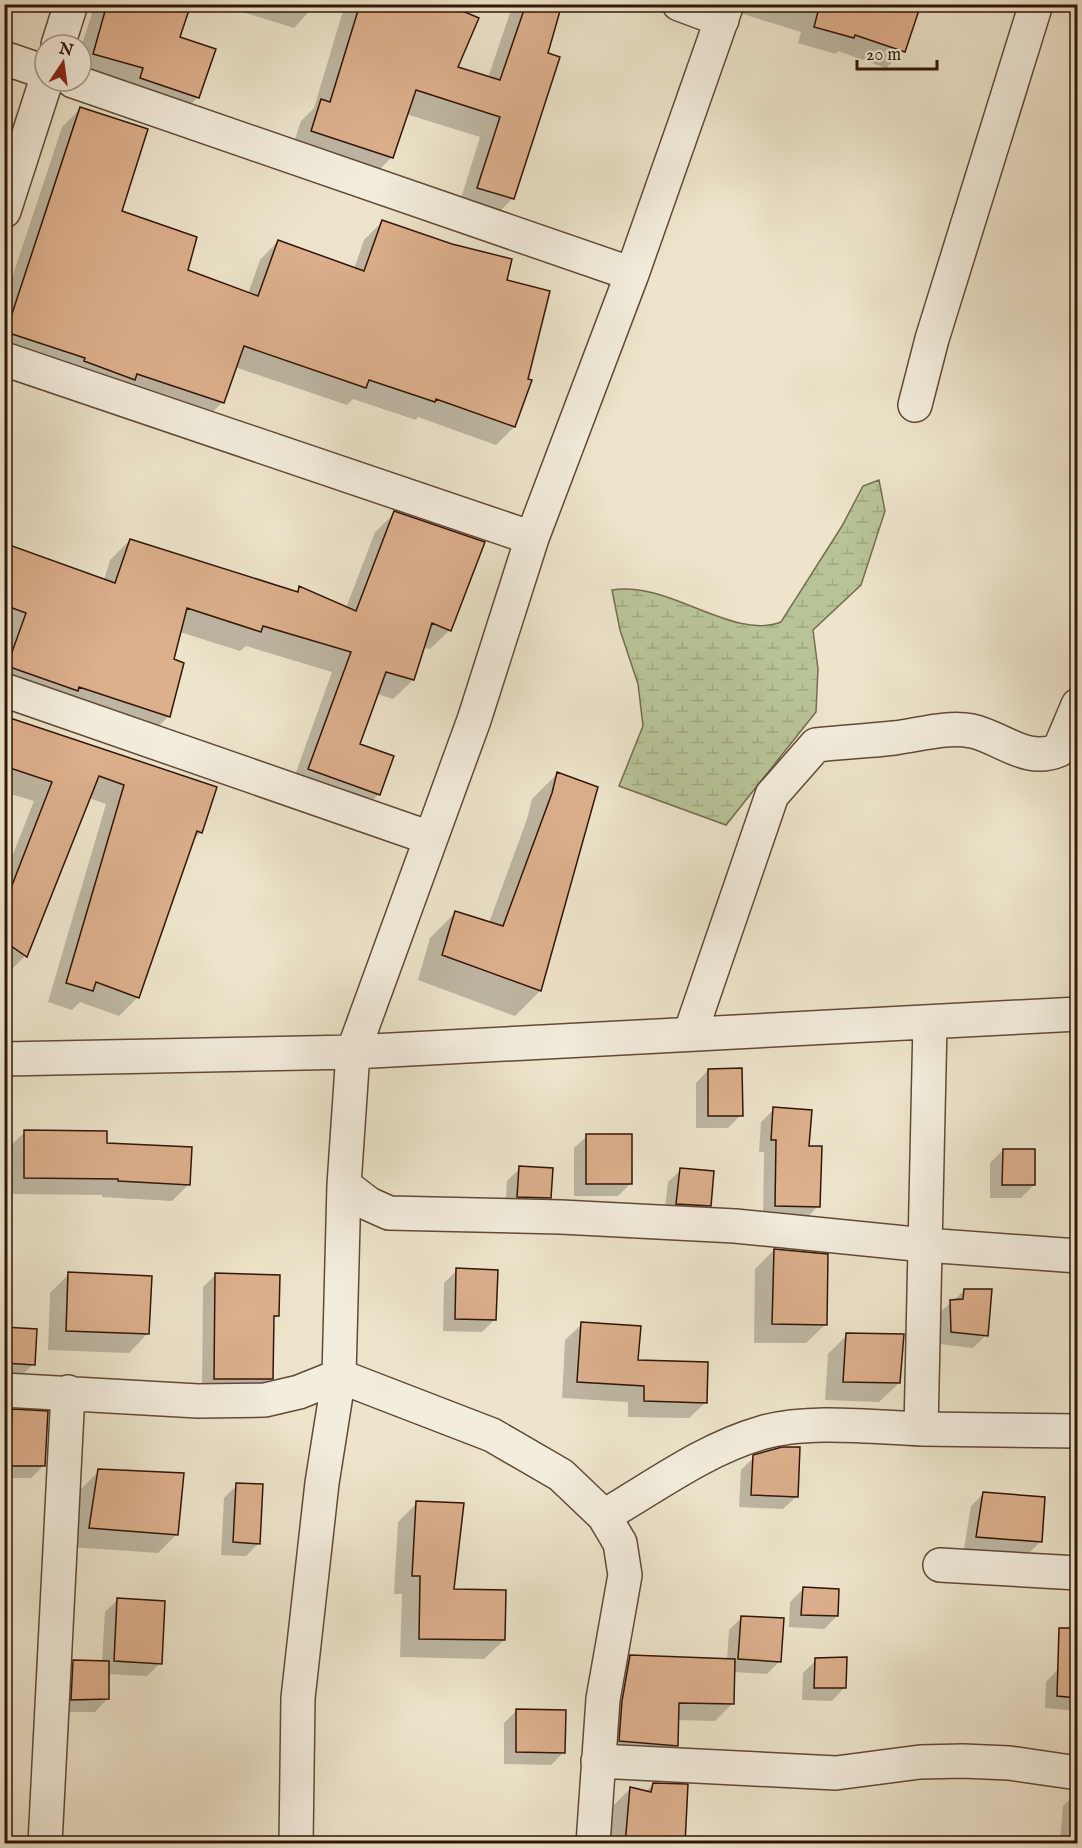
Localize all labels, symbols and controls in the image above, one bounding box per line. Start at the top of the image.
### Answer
north arrow [33,33,93,93]
scale bar [857,33,936,71]
text: N [56,39,75,62]
text: 20 m [866,44,901,67]

